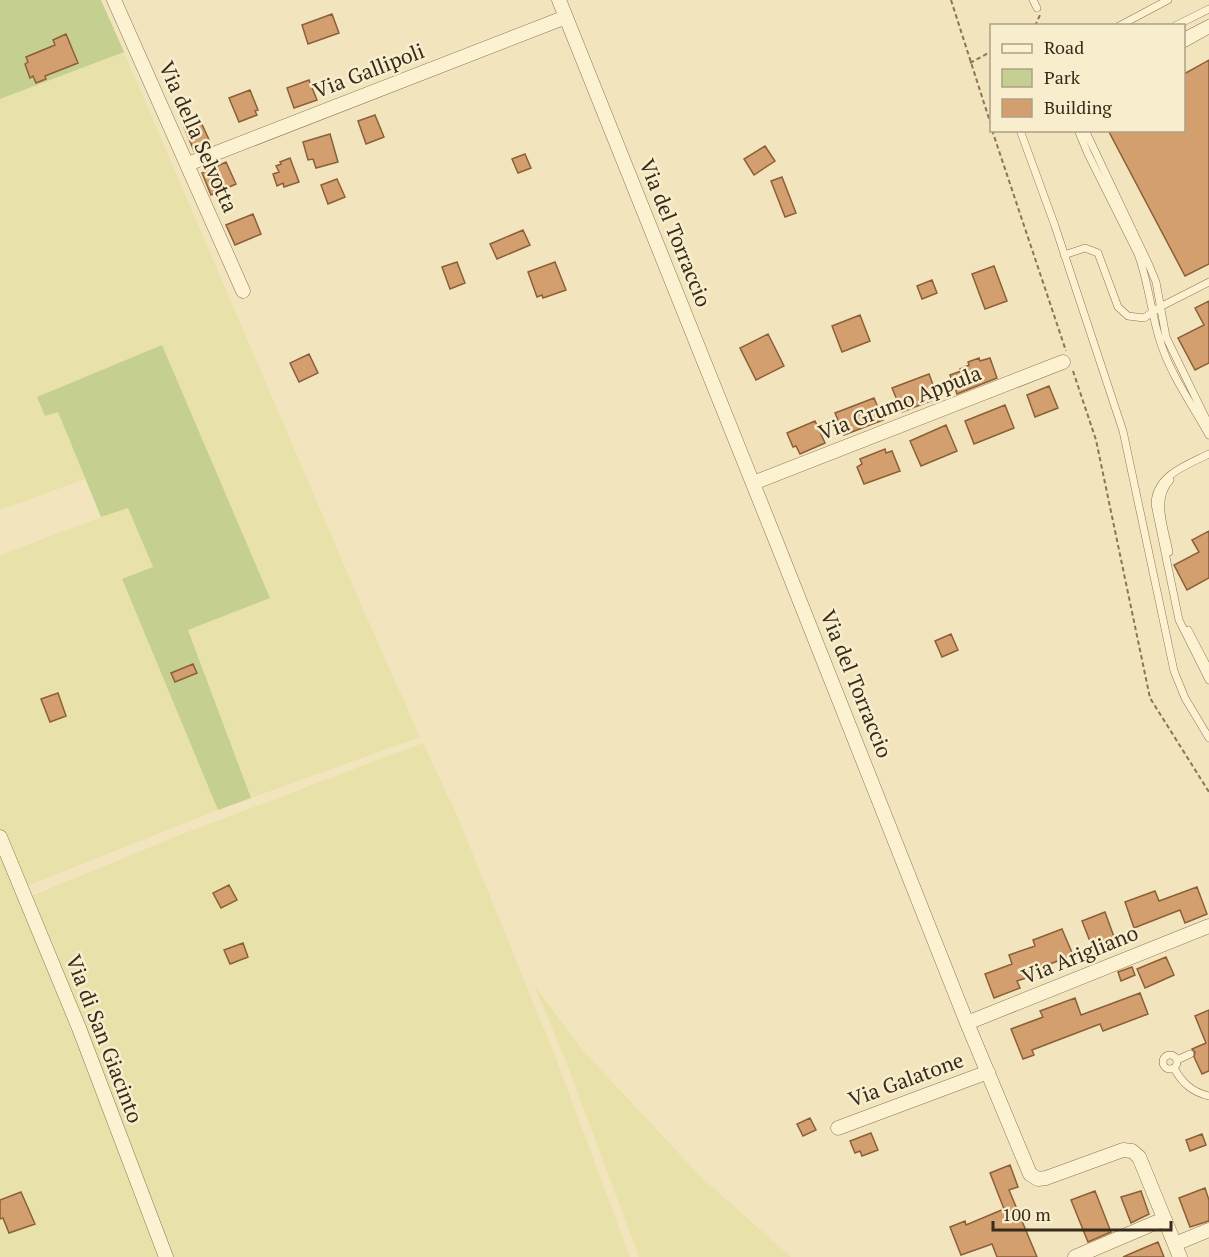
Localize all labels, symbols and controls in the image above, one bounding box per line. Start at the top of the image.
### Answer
legend [990,24,1185,132]
text: Road [1044,35,1084,59]
street label: Via Gallipoli [309,36,428,104]
street label: Via della Selvotta [153,56,245,217]
text: Park [1044,65,1081,89]
text: Building [1044,95,1112,119]
street label: Via del Torraccio [634,155,718,311]
street label: Via Grumo Appula [814,358,986,446]
street label: Via del Torraccio [815,606,899,762]
street label: Via Arigliano [1017,918,1142,990]
street label: Via di San Giacinto [60,950,150,1127]
street label: Via Galatone [844,1045,967,1113]
scale bar [993,1194,1172,1232]
text: 100 m [1002,1202,1051,1226]

